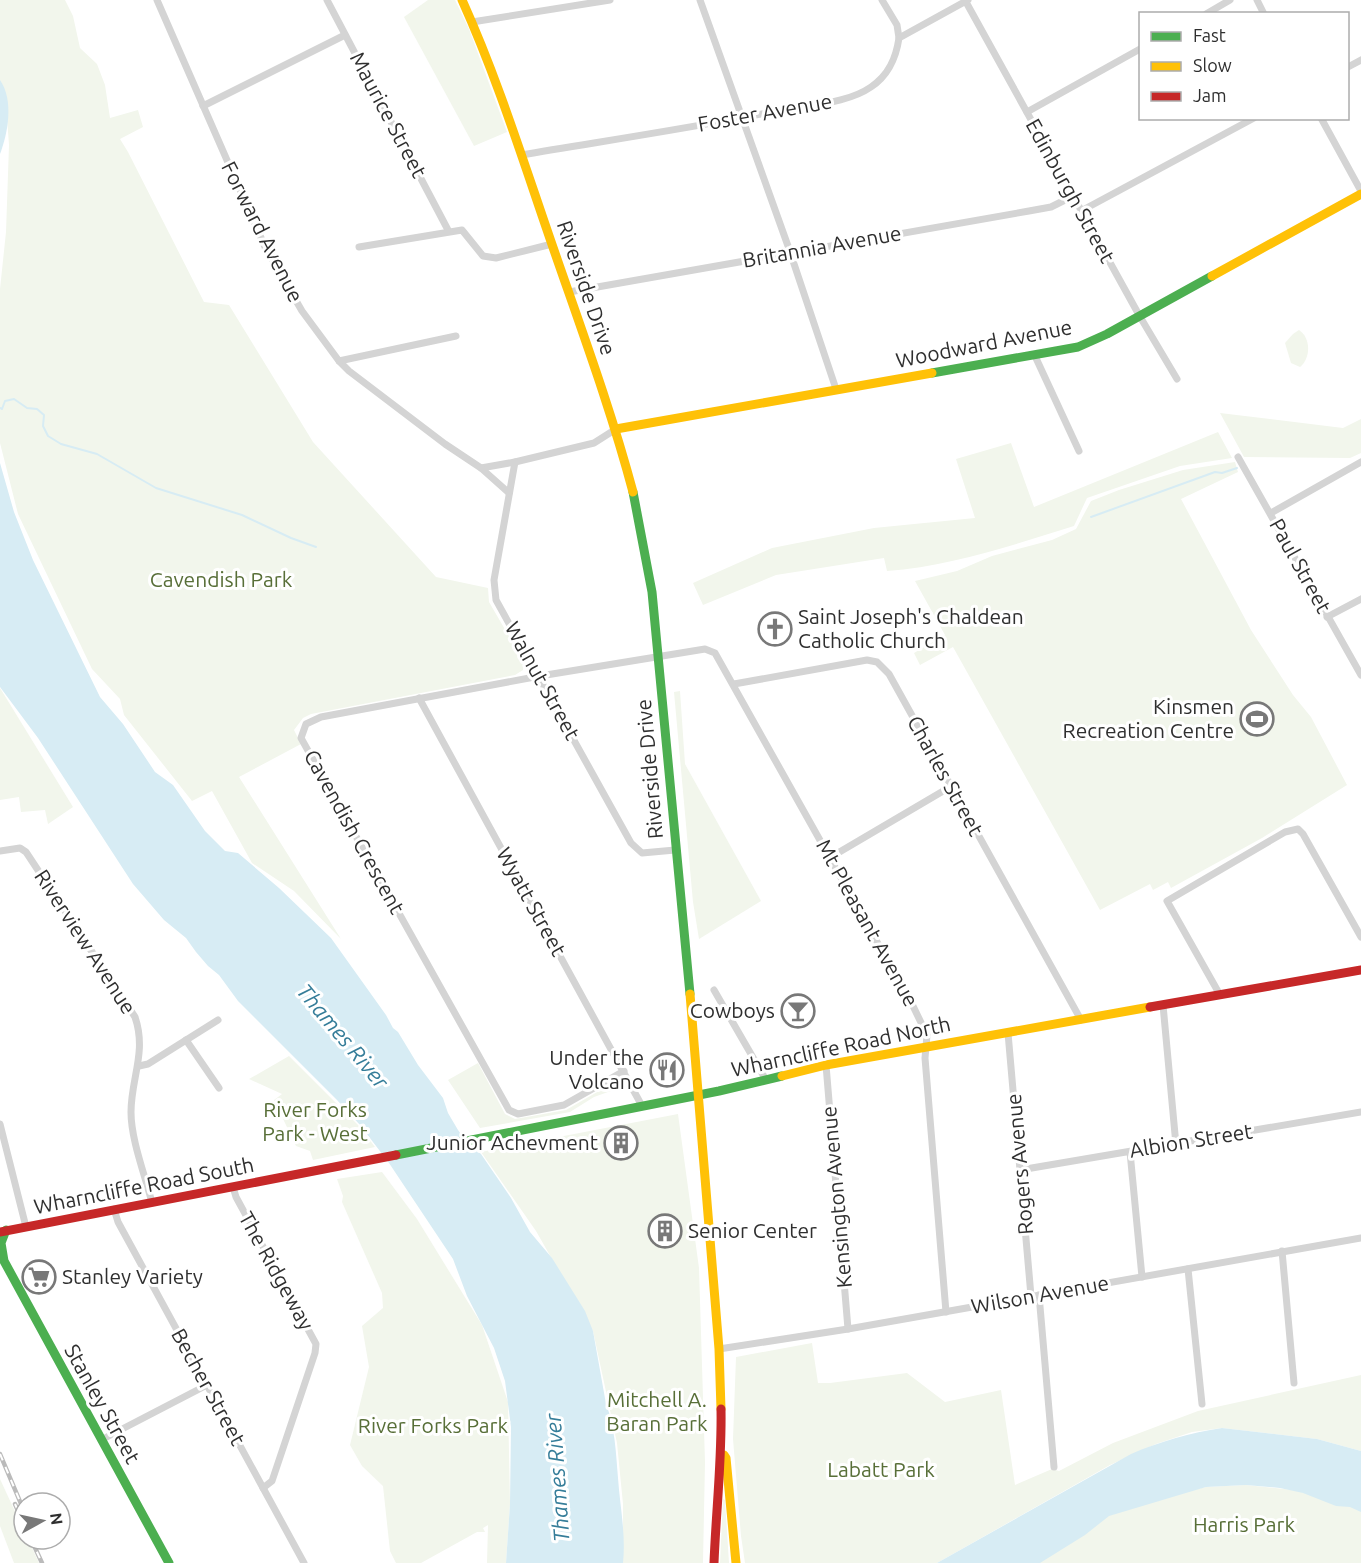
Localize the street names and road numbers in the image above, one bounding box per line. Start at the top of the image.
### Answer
street label: Maurice Street [346,48,432,181]
street label: Foster Avenue [696,88,834,136]
street label: Edinburgh Street [1021,114,1120,267]
street label: Forward Avenue [217,157,309,306]
street label: Riverside Drive [553,217,621,358]
street label: Britannia Avenue [741,220,903,272]
street label: Woodward Avenue [894,314,1074,372]
street label: Paul Street [1265,514,1337,617]
street label: Walnut Street [501,617,585,744]
street label: Riverside Drive [631,698,667,840]
street label: Charles Street [903,711,989,840]
street label: Cavendish Crescent [300,745,410,918]
street label: Mt Pleasant Avenue [812,835,924,1010]
street label: Wyatt Street [492,843,572,960]
street label: Riverview Avenue [30,865,141,1018]
street label: Wharncliffe Road North [729,1011,953,1081]
street label: Rogers Avenue [1001,1092,1037,1236]
street label: Kensington Avenue [816,1105,856,1289]
street label: Albion Street [1128,1118,1254,1162]
street label: Wharncliffe Road South [32,1152,256,1218]
street label: The Ridgeway [235,1207,319,1334]
street label: Wilson Avenue [969,1270,1111,1318]
street label: Becher Street [167,1324,251,1449]
street label: Stanley Street [60,1340,146,1467]

